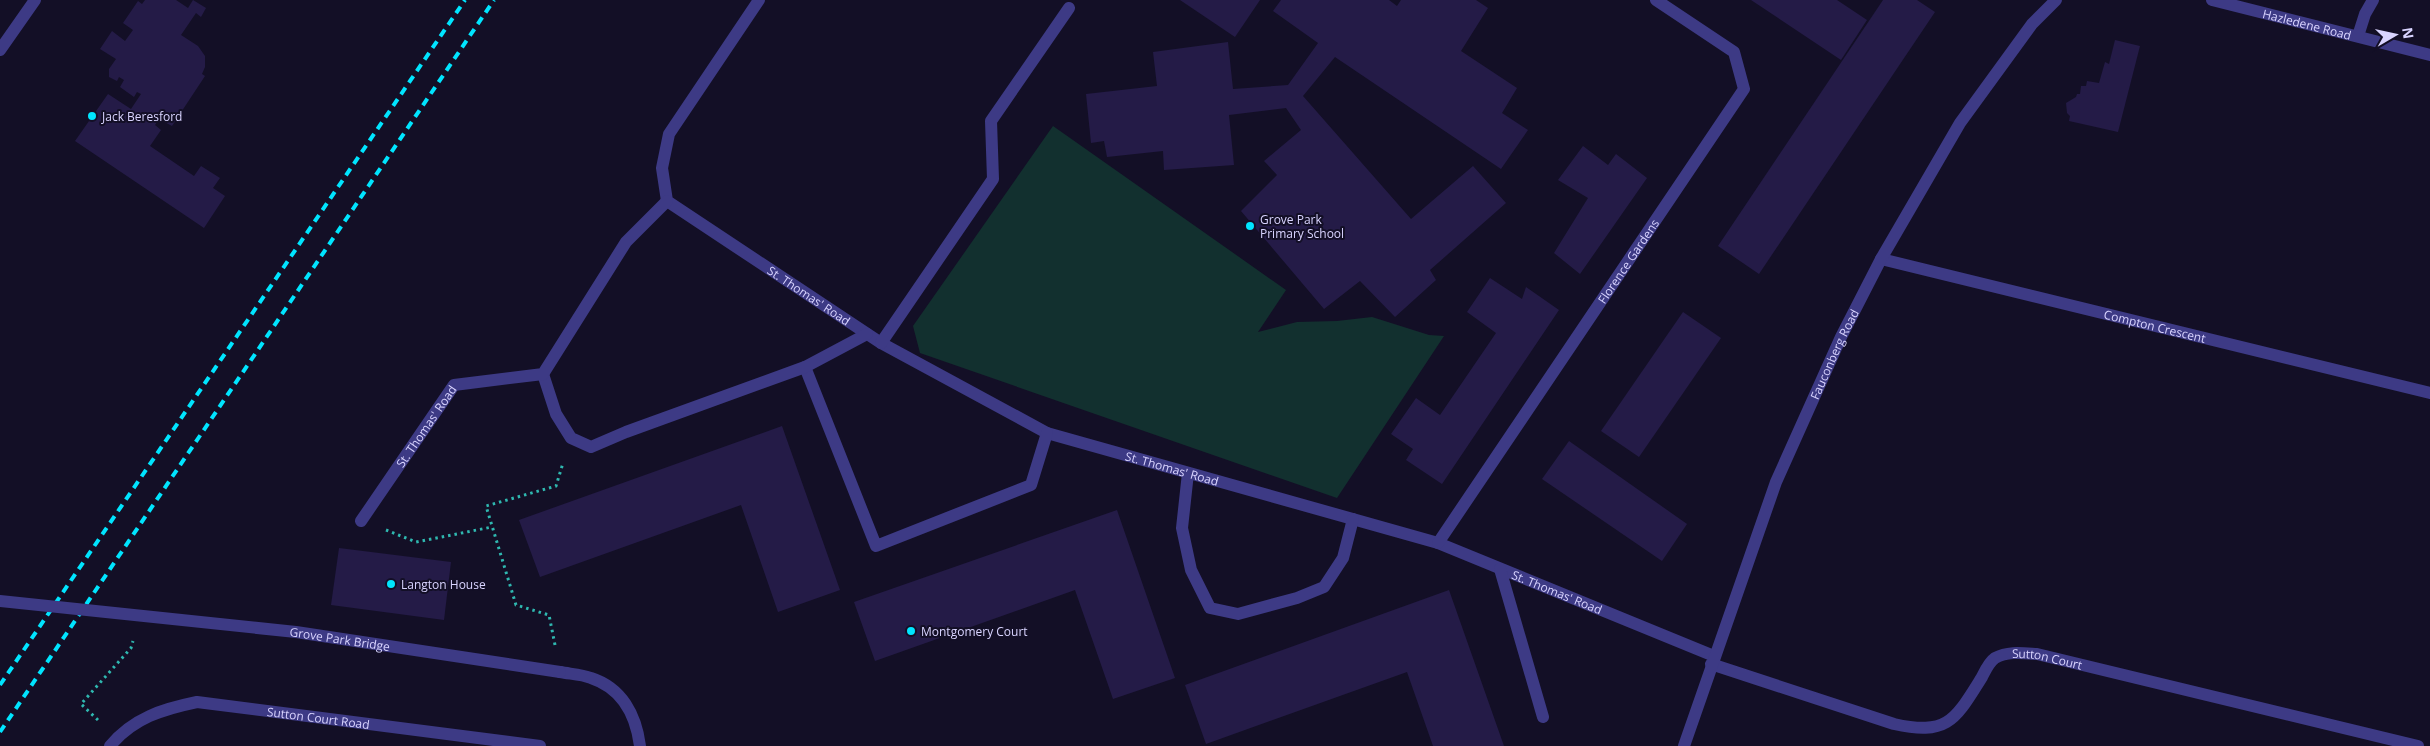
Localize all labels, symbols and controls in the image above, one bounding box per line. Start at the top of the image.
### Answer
street label: Hazledene Road [2261,5,2353,43]
north arrow [2370,10,2420,60]
text: N [2398,26,2419,40]
place label: Jack Beresford [101,108,182,125]
marker: Jack Beresford [86,110,98,122]
place label: Grove Park Primary School [1260,211,1344,242]
street label: Florence Gardens [1593,215,1663,307]
marker: Grove Park Primary School [1244,220,1256,232]
street label: St. Thomas' Road [764,262,854,329]
street label: Compton Crescent [2102,305,2208,346]
street label: Fauconberg Road [1806,306,1862,402]
street label: St. Thomas' Road [392,382,460,471]
street label: St. Thomas' Road [1123,447,1221,489]
street label: St. Thomas' Road [1509,566,1605,618]
place label: Langton House [401,576,486,593]
marker: Langton House [385,578,397,590]
street label: Grove Park Bridge [289,623,391,655]
place label: Montgomery Court [921,623,1028,640]
marker: Montgomery Court [905,625,917,637]
street label: Sutton Court [2012,644,2084,673]
street label: Sutton Court Road [266,703,371,733]

